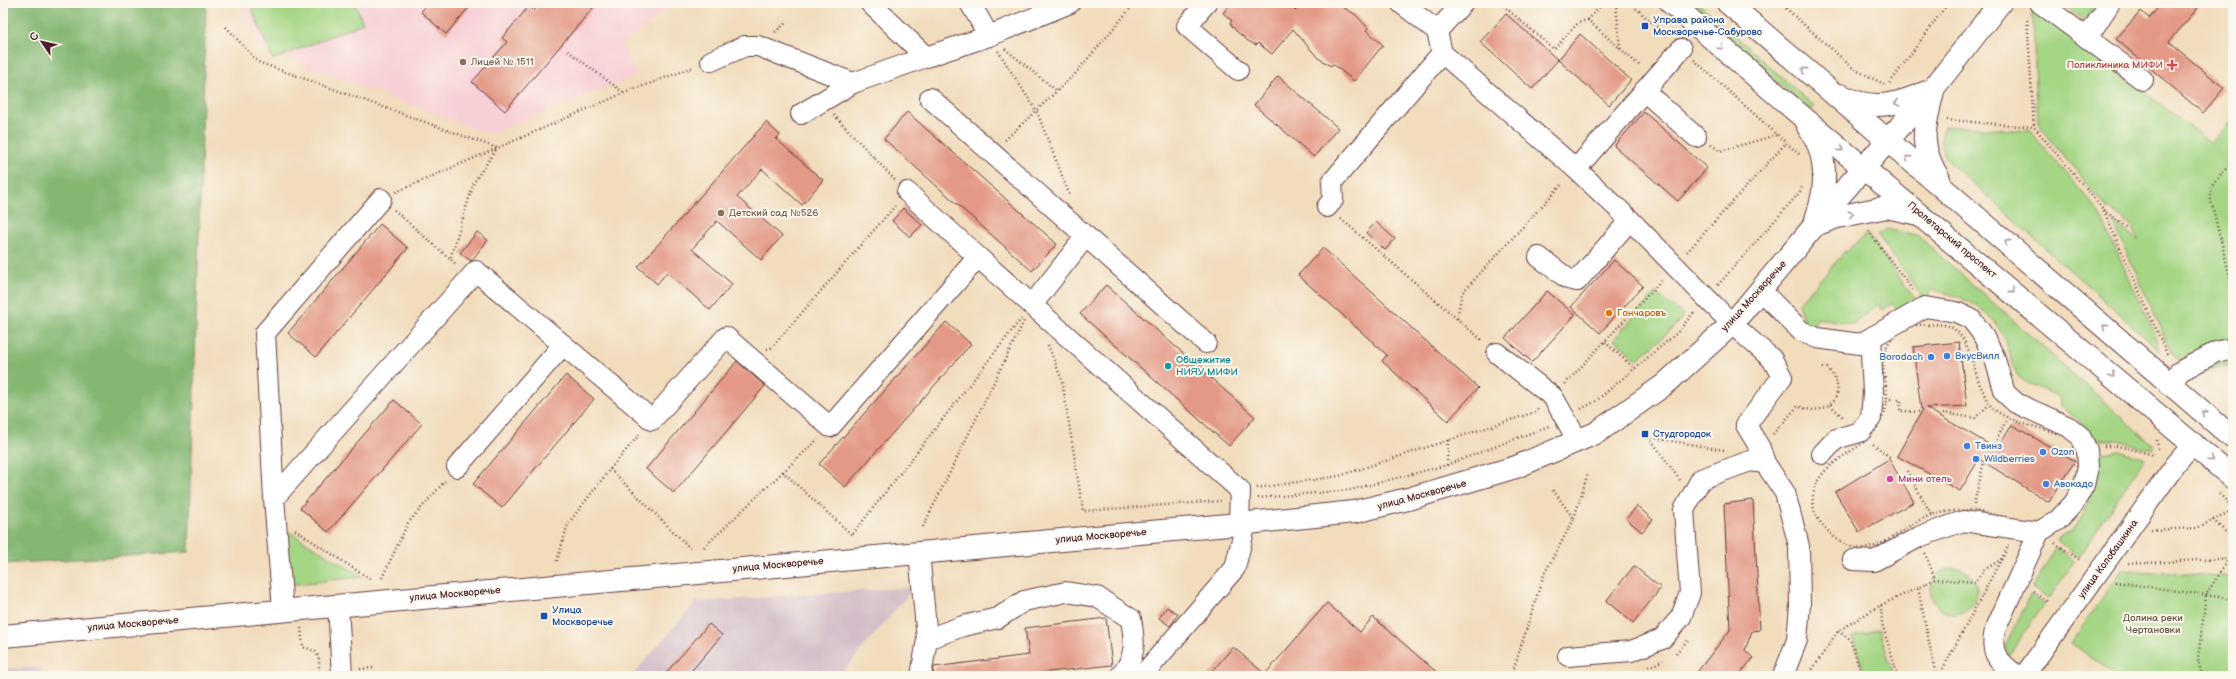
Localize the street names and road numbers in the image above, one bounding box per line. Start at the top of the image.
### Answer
street label: Пролетарский проспект [1905,199,1999,281]
street label: улица Москворечье [1719,258,1789,334]
street label: улица Москворечье [1376,477,1468,513]
street label: улица Колобашкина [2075,517,2141,601]
street label: улица Москворечье [1055,526,1148,546]
street label: улица Москворечье [732,555,825,575]
street label: улица Москворечье [409,584,502,604]
street label: улица Москворечье [87,614,180,634]

